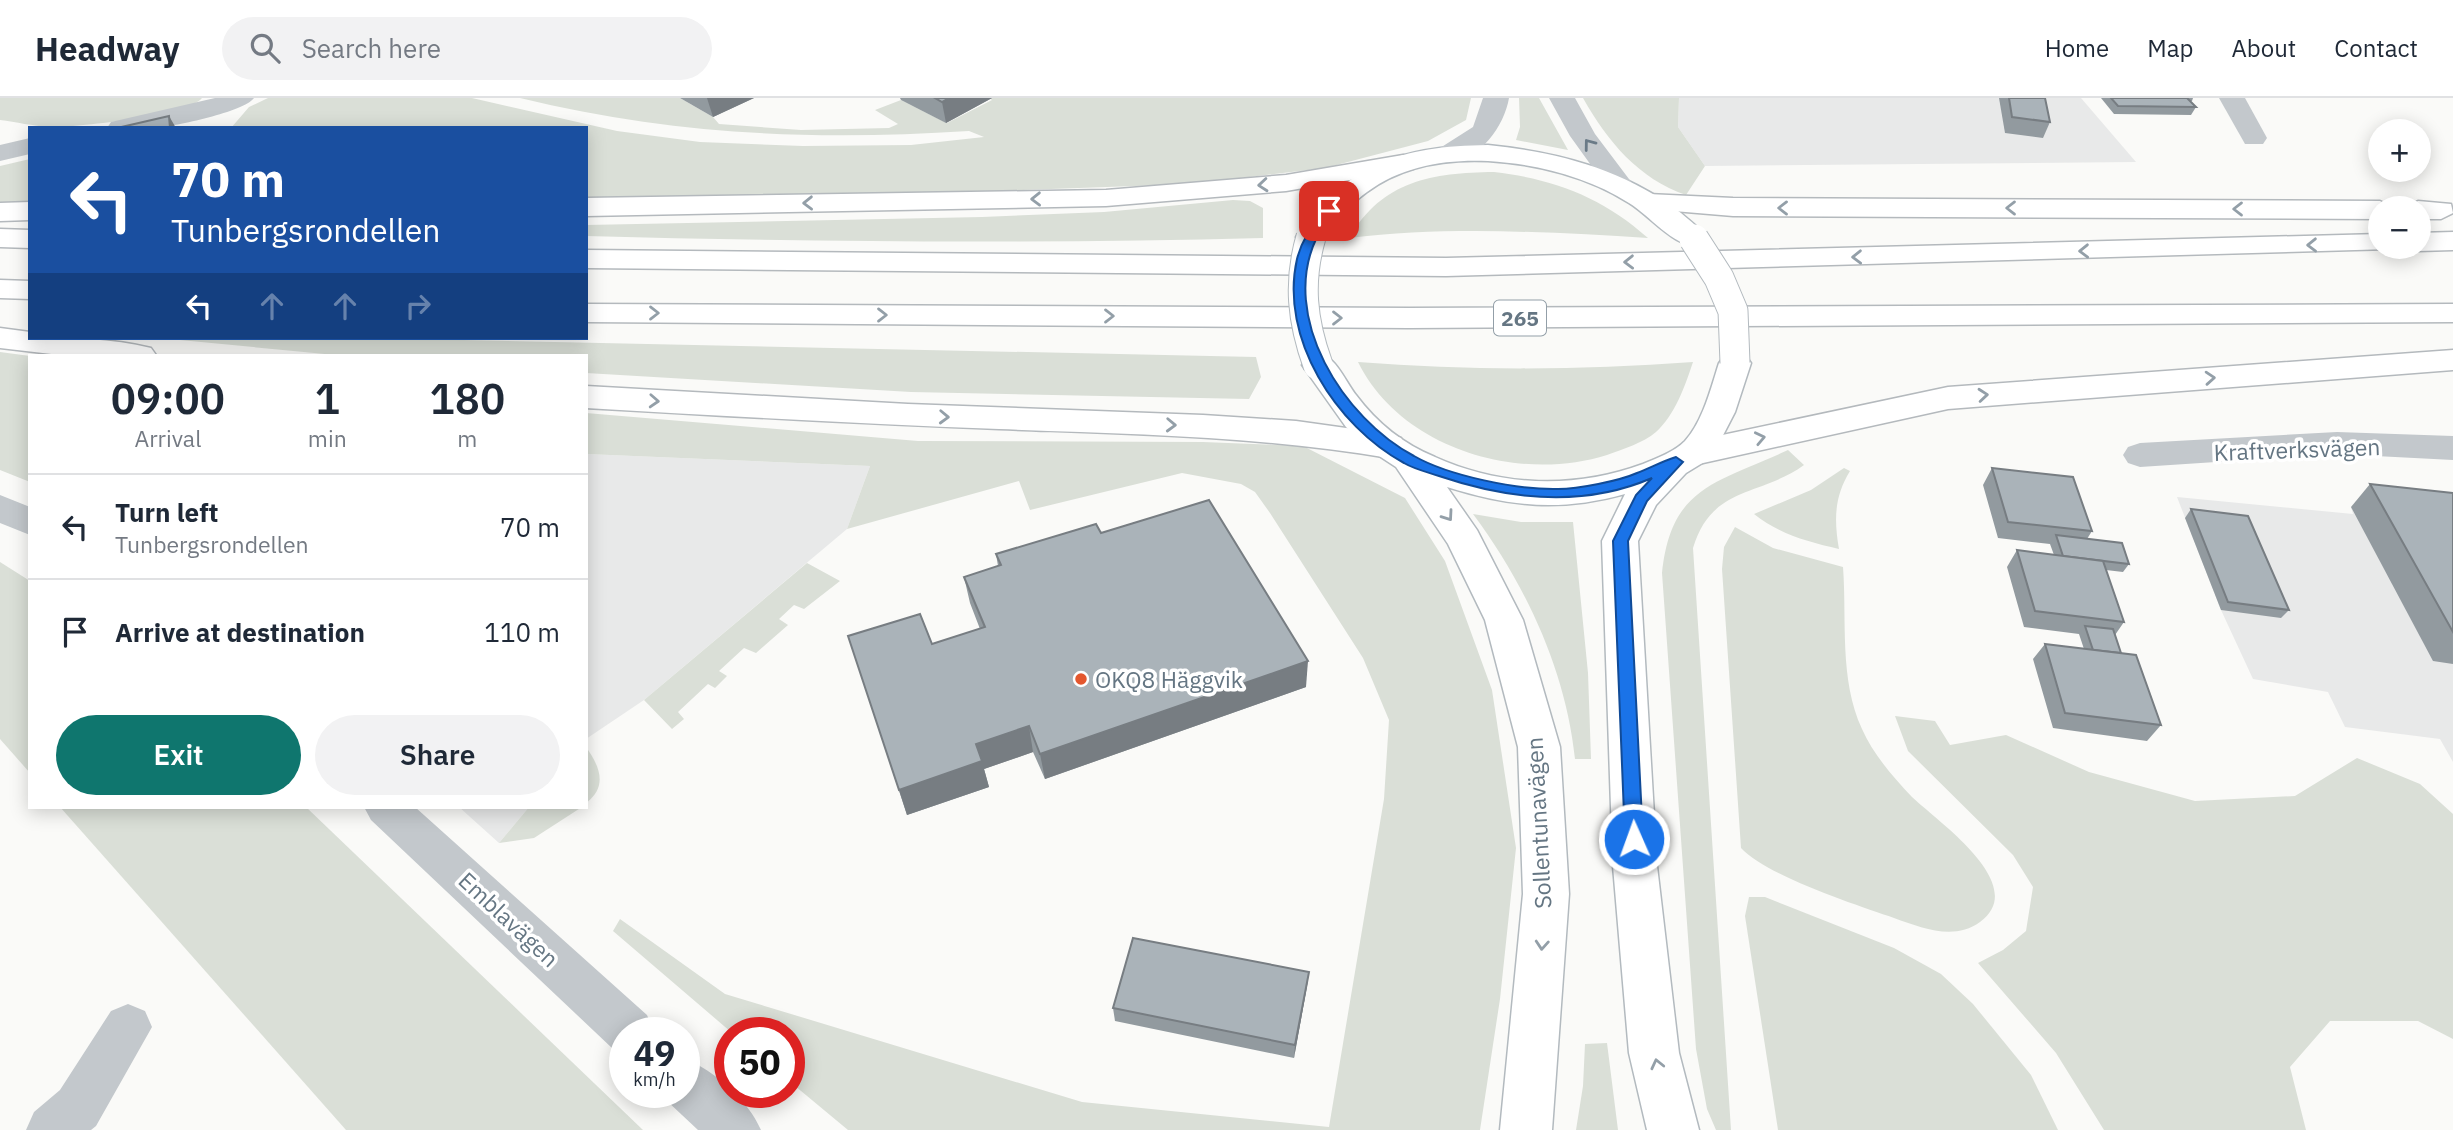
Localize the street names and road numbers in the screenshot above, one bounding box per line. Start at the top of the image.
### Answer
road number: 265 [1494,300,1546,336]
street label: Kraftverksvägen [2213,431,2381,467]
street label: Sollentunavägen [1519,736,1557,910]
street label: Emblavägen [453,865,565,973]

